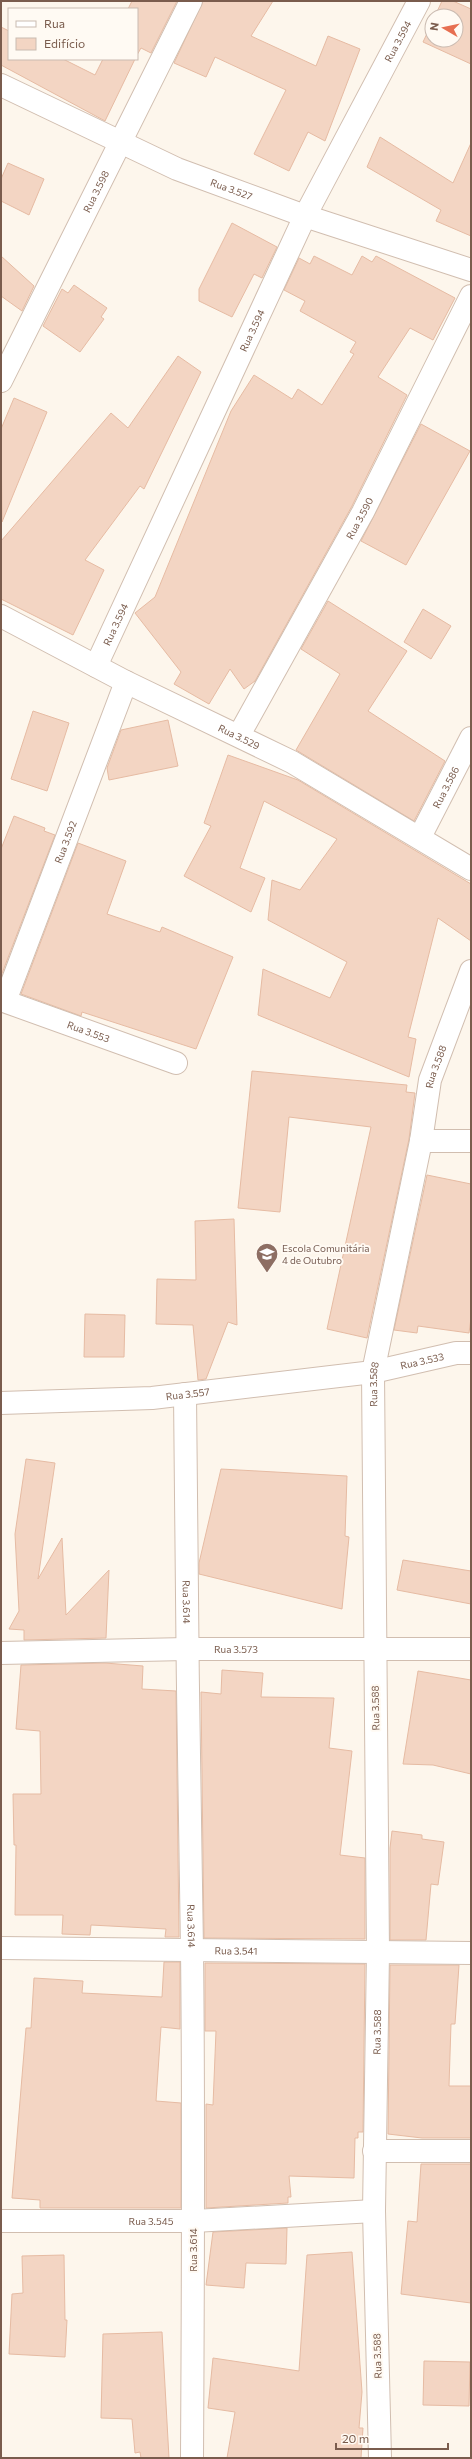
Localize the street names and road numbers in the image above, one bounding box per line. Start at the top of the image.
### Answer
street label: Rua 3.594 [382,18,414,64]
street label: Rua 3.598 [80,168,111,214]
street label: Rua 3.527 [209,176,254,202]
street label: Rua 3.594 [237,307,267,353]
street label: Rua 3.590 [343,495,375,541]
street label: Rua 3.594 [100,601,130,647]
street label: Rua 3.529 [216,721,262,752]
street label: Rua 3.586 [430,764,461,810]
street label: Rua 3.592 [52,819,79,865]
street label: Rua 3.553 [66,1018,112,1045]
street label: Rua 3.588 [423,1043,449,1089]
street label: Rua 3.533 [399,1350,445,1372]
street label: Rua 3.588 [367,1361,381,1407]
street label: Rua 3.557 [165,1385,210,1402]
street label: Rua 3.614 [181,1580,193,1624]
street label: Rua 3.573 [214,1643,258,1655]
street label: Rua 3.588 [369,1685,381,1731]
street label: Rua 3.614 [185,1904,198,1948]
street label: Rua 3.541 [214,1944,258,1957]
street label: Rua 3.588 [370,2009,383,2055]
street label: Rua 3.545 [129,2215,174,2227]
street label: Rua 3.614 [187,2228,199,2272]
street label: Rua 3.588 [370,2333,384,2379]

